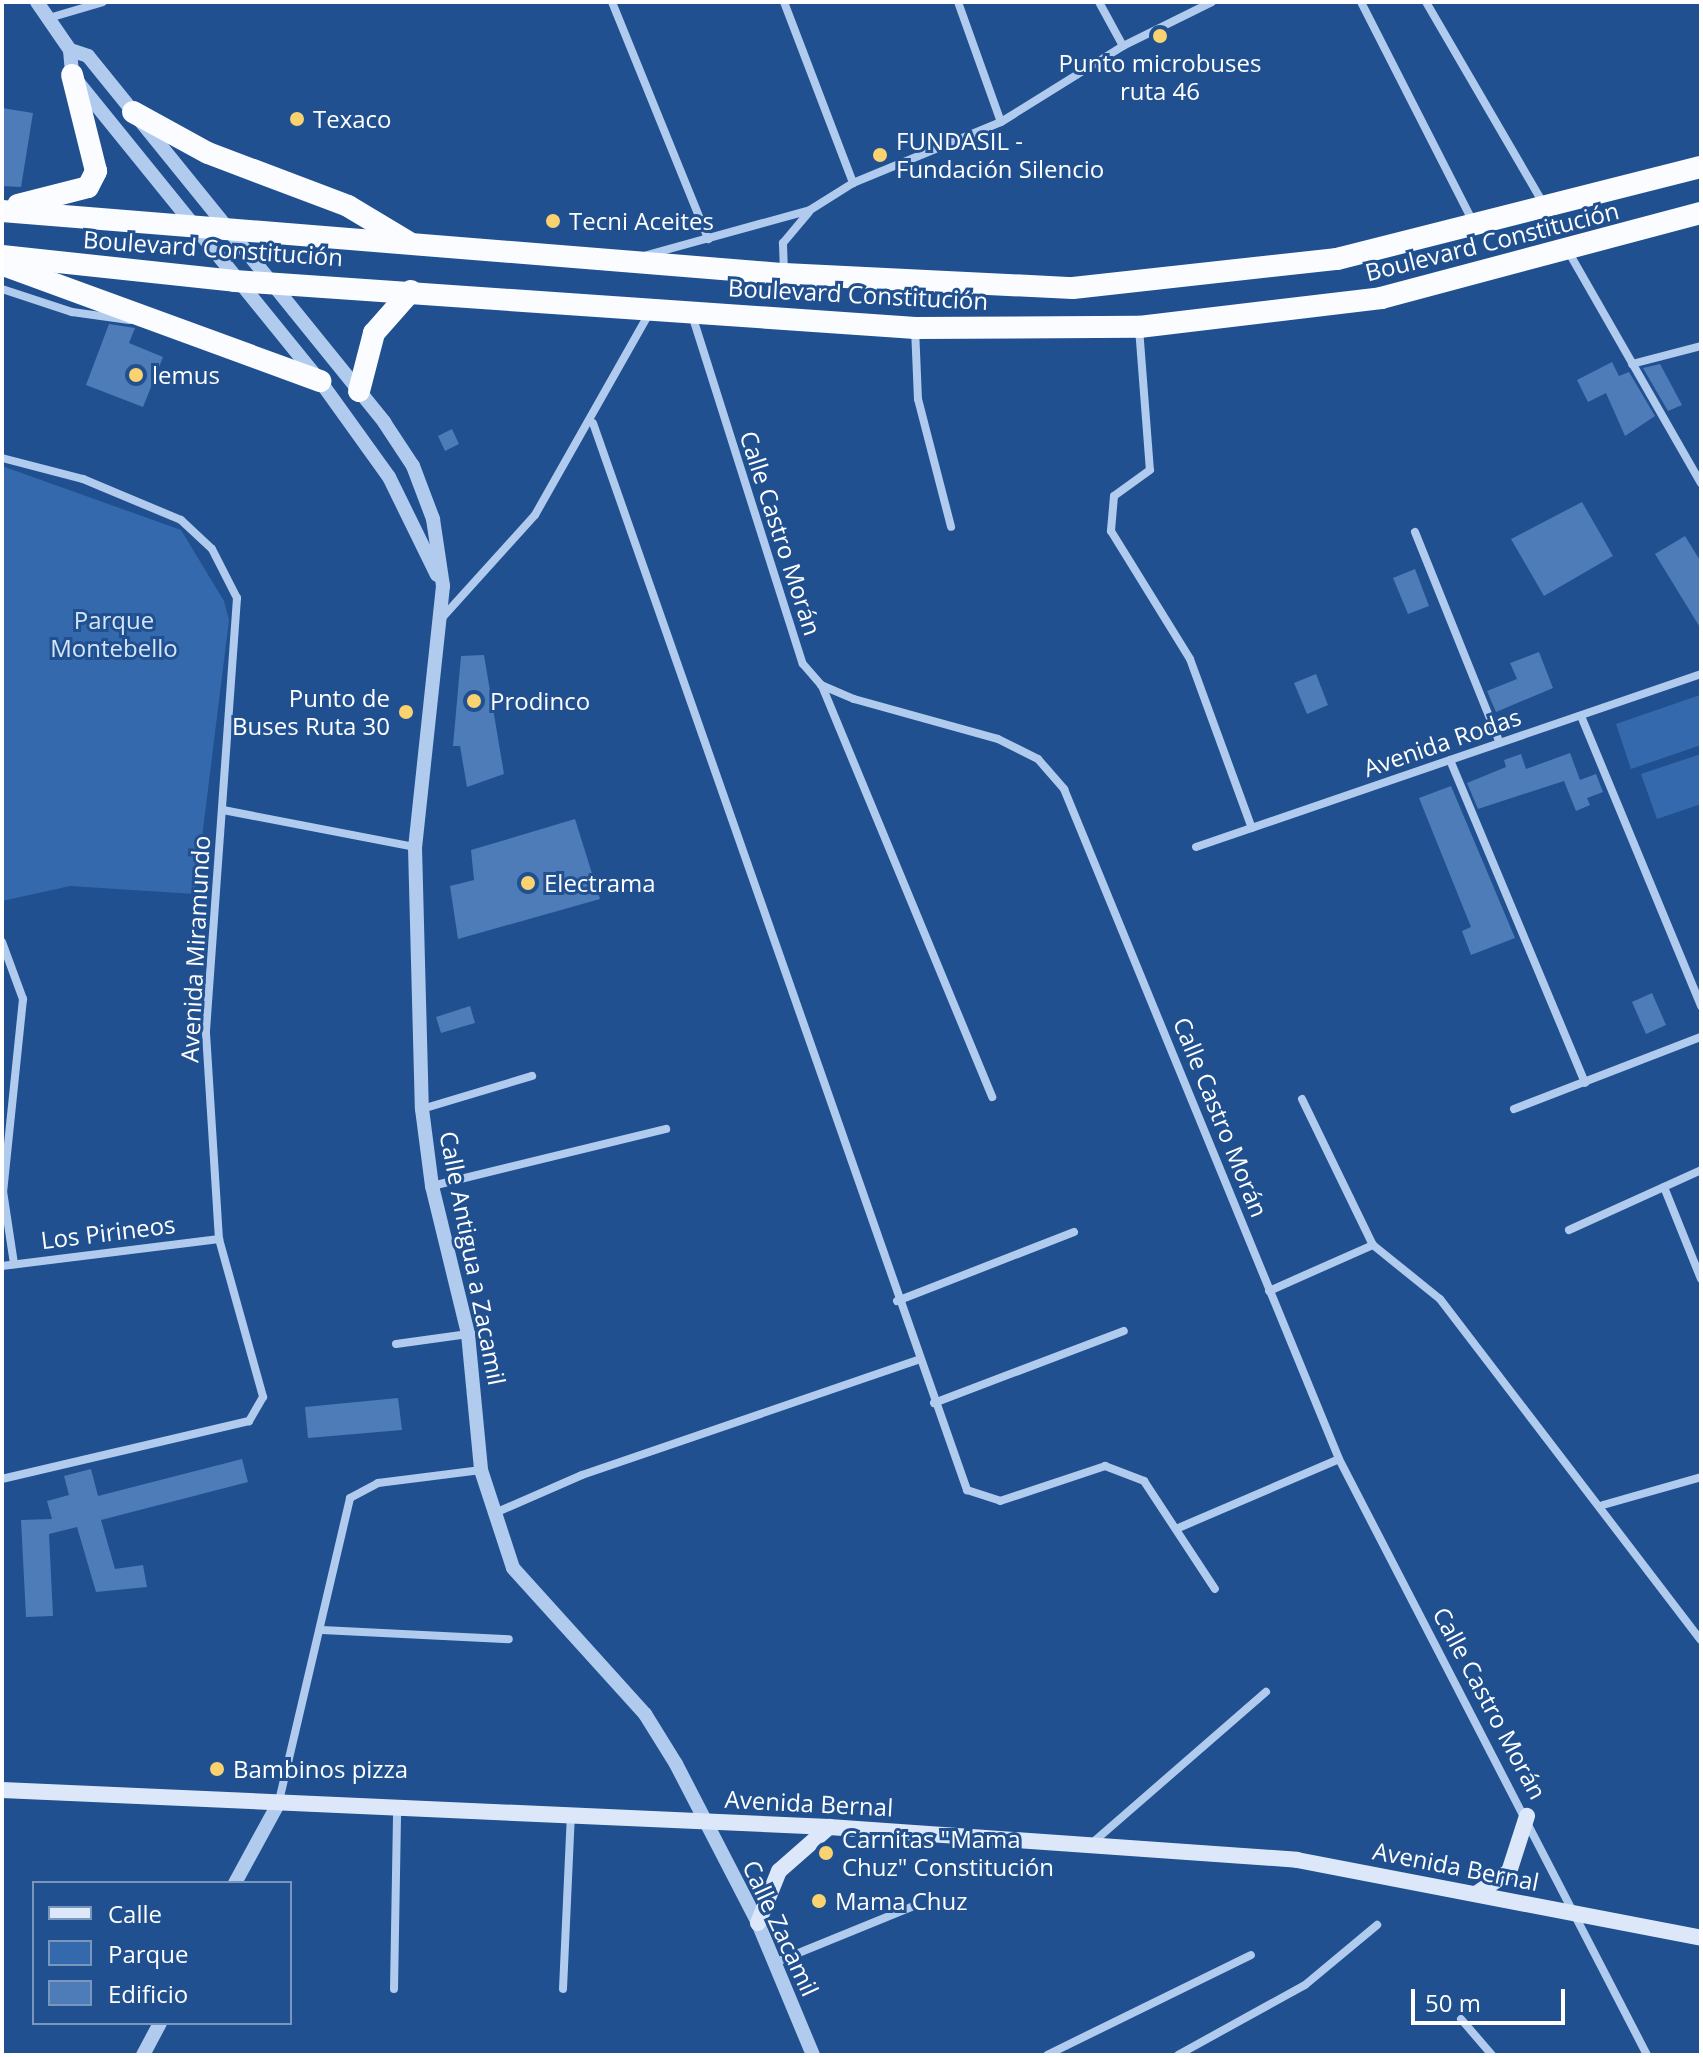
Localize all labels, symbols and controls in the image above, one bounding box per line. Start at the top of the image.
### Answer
marker: Punto microbuses ruta 46 [1151,27,1169,45]
place label: Punto microbuses ruta 46 [1059,49,1261,105]
place label: Texaco [313,105,392,133]
marker: Texaco [288,110,306,128]
place label: FUNDASIL - Fundación Silencio [896,127,1104,183]
marker: FUNDASIL - Fundación Silencio [871,146,889,164]
street label: Boulevard Constitución [1362,196,1622,286]
place label: Tecni Aceites [569,207,714,235]
marker: Tecni Aceites [544,212,562,230]
street label: Boulevard Constitución [82,225,344,271]
street label: Boulevard Constitución [727,273,989,315]
place label: lemus [152,361,220,389]
marker: lemus [127,366,145,384]
street label: Calle Castro Morán [734,427,828,639]
park label: Parque Montebello [50,606,178,662]
place label: Punto de Buses Ruta 30 [232,684,390,740]
place label: Prodinco [490,687,590,715]
marker: Prodinco [465,692,483,710]
street label: Avenida Rodas [1360,702,1524,782]
marker: Punto de Buses Ruta 30 [397,703,415,721]
street label: Avenida Miramundo [175,835,215,1063]
place label: Electrama [544,869,656,897]
marker: Electrama [519,874,537,892]
street label: Calle Castro Morán [1168,1013,1274,1221]
street label: Calle Antigua a Zacamil [434,1129,512,1387]
street label: Los Pirineos [39,1209,177,1255]
street label: Calle Castro Morán [1427,1602,1553,1804]
place label: Bambinos pizza [233,1755,408,1783]
marker: Bambinos pizza [208,1760,226,1778]
street label: Avenida Bernal [724,1784,894,1822]
place label: Carnitas "Mama Chuz" Constitución [842,1825,1054,1881]
street label: Avenida Bernal [1371,1836,1541,1896]
marker: Carnitas "Mama Chuz" Constitución [817,1844,835,1862]
street label: Calle Zacamil [737,1856,825,2000]
legend [32,1881,292,2025]
place label: Mama Chuz [835,1887,968,1915]
marker: Mama Chuz [810,1892,828,1910]
text: Calle [108,1897,162,1930]
text: Parque [108,1937,188,1970]
scale bar [1415,1973,1569,2023]
text: Edificio [108,1977,188,2010]
text: 50 m [1425,1986,1481,2019]

